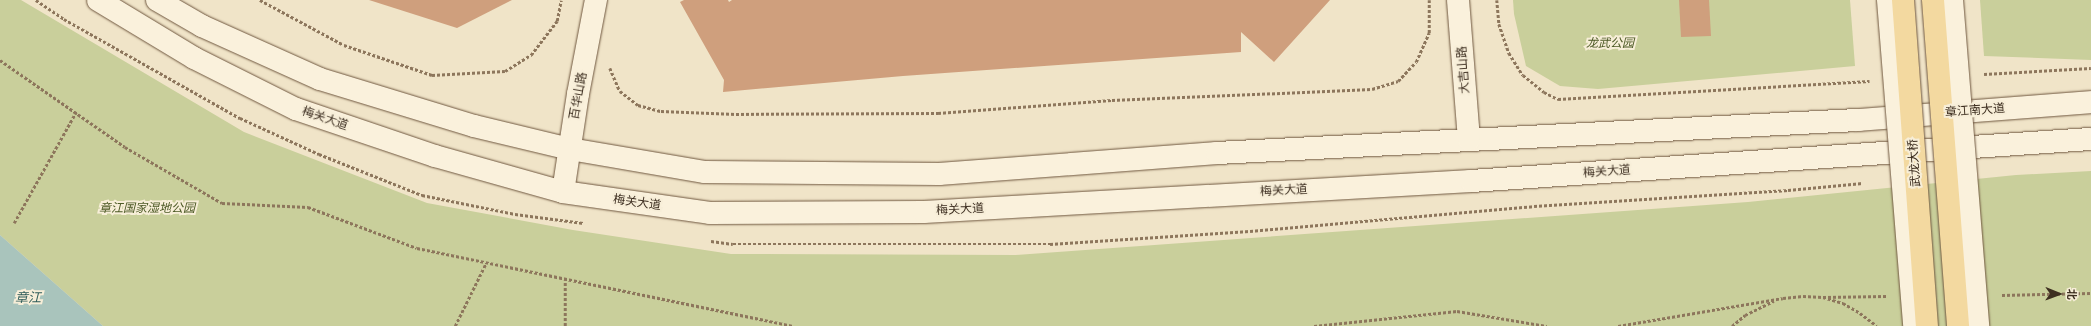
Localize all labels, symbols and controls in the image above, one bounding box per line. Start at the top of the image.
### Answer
park label: 龙武公园 [1586,37,1634,51]
street label: 大吉山路 [1455,46,1473,94]
street label: 百华山路 [568,71,590,121]
street label: 章江南大道 [1945,102,2005,120]
street label: 梅关大道 [300,104,350,134]
street label: 武龙大桥 [1906,139,1924,187]
street label: 梅关大道 [1583,163,1631,181]
street label: 梅关大道 [1260,183,1308,199]
street label: 梅关大道 [612,193,662,213]
park label: 章江国家湿地公园 [99,202,195,216]
street label: 梅关大道 [936,202,984,218]
north arrow [2039,274,2079,314]
text: 北 [2063,289,2080,300]
water label: 章江 [15,290,41,306]

